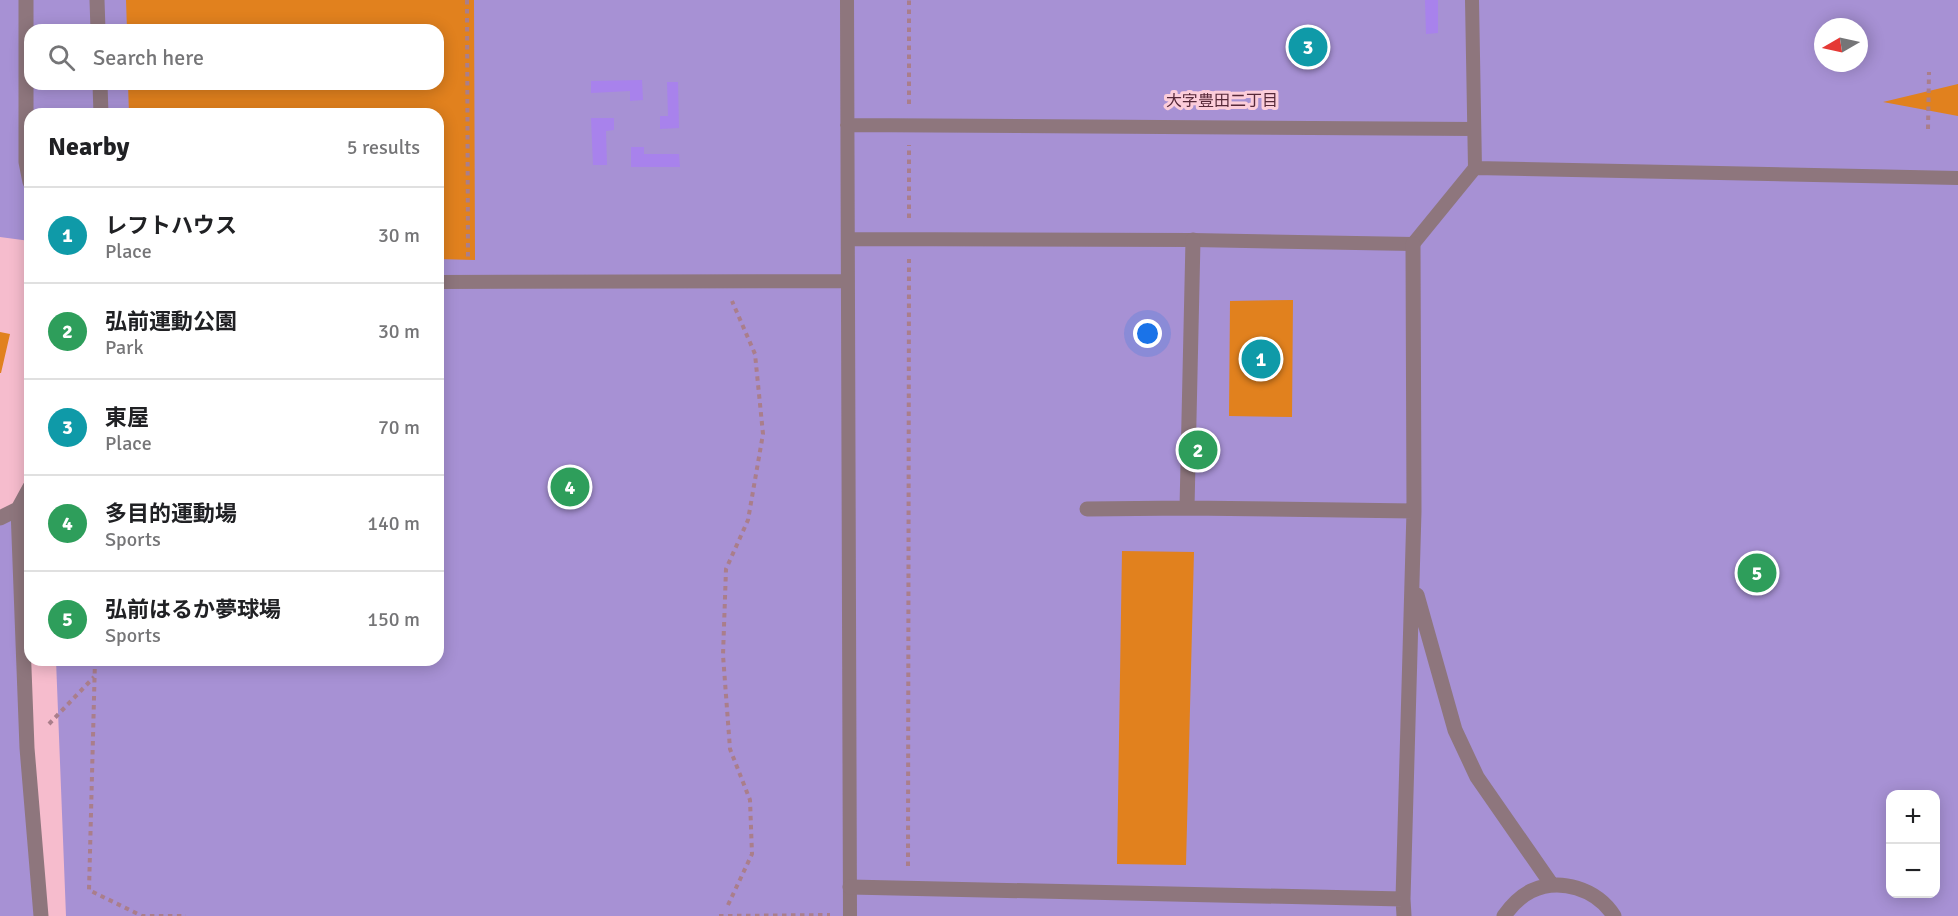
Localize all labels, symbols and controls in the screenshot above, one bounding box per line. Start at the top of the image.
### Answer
north arrow [1814,18,1868,72]
search box [24,24,444,90]
pin: 3 [1288,24,1328,70]
icon: search [45,41,78,74]
text: Search here [93,44,204,71]
district label: 大字豊田二丁目 [1166,91,1278,111]
text: Nearby [48,131,129,163]
text: 5 results [347,135,420,160]
text: レフトハウス [105,212,237,239]
text: 1 [62,223,73,248]
text: 30 m [378,223,420,248]
text: Place [105,239,152,264]
text: 弘前運動公園 [105,308,237,335]
text: 2 [62,319,73,344]
text: 30 m [378,319,420,344]
your location [1133,319,1162,348]
text: Park [105,335,143,360]
pin: 1 [1242,336,1280,382]
text: 東屋 [105,404,149,431]
text: 3 [62,415,73,440]
text: 70 m [378,415,420,440]
pin: 2 [1178,428,1218,472]
text: Place [105,431,152,456]
pin: 4 [550,464,590,510]
text: 多目的運動場 [105,500,237,527]
text: 4 [62,511,73,536]
text: 140 m [367,511,420,536]
text: Sports [105,527,161,552]
pin: 5 [1738,550,1776,596]
text: 弘前はるか夢球場 [105,596,281,623]
text: 5 [62,607,73,632]
text: 150 m [367,607,420,632]
text: Sports [105,623,161,648]
map controls [1886,790,1940,898]
button: + [1886,790,1940,844]
button: − [1886,844,1940,898]

